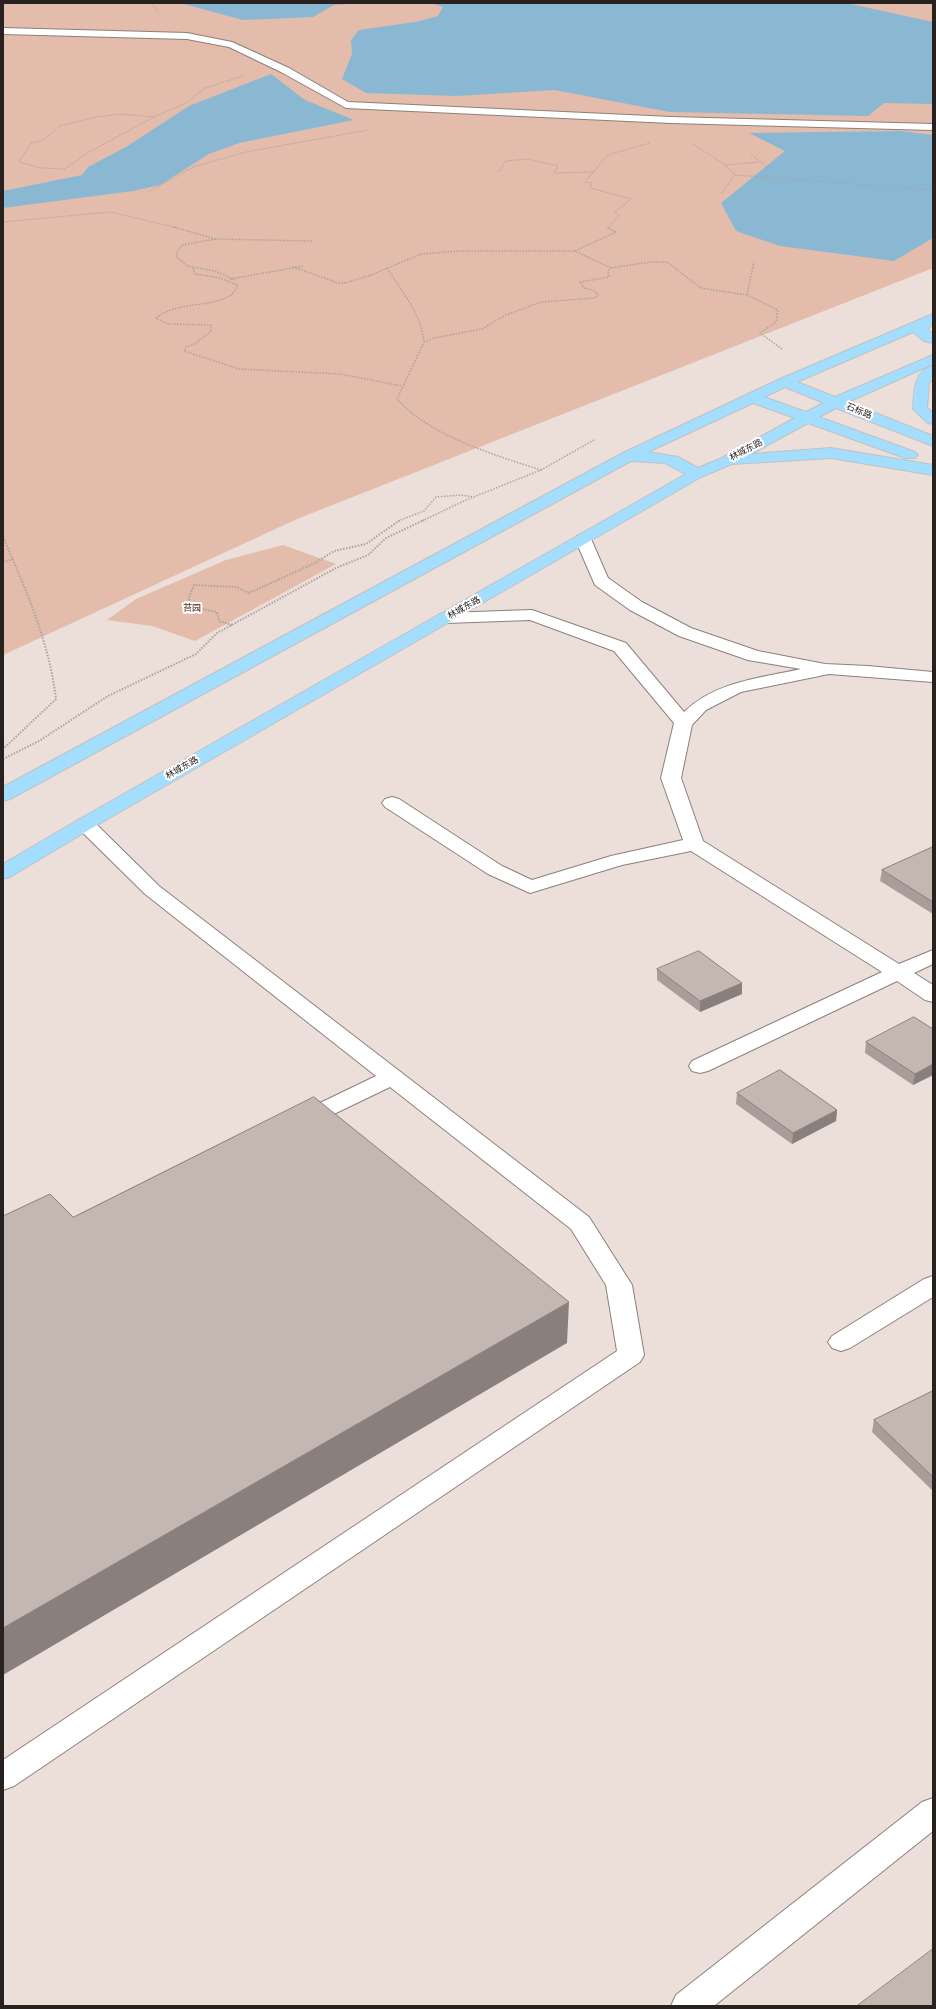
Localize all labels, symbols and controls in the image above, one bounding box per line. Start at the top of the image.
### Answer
street label: 石标路 [844,401,874,421]
street label: 林城东路 [728,437,764,463]
street label: 林城东路 [446,594,482,622]
park label: 苔园 [183,603,201,613]
street label: 林城东路 [164,754,200,782]

